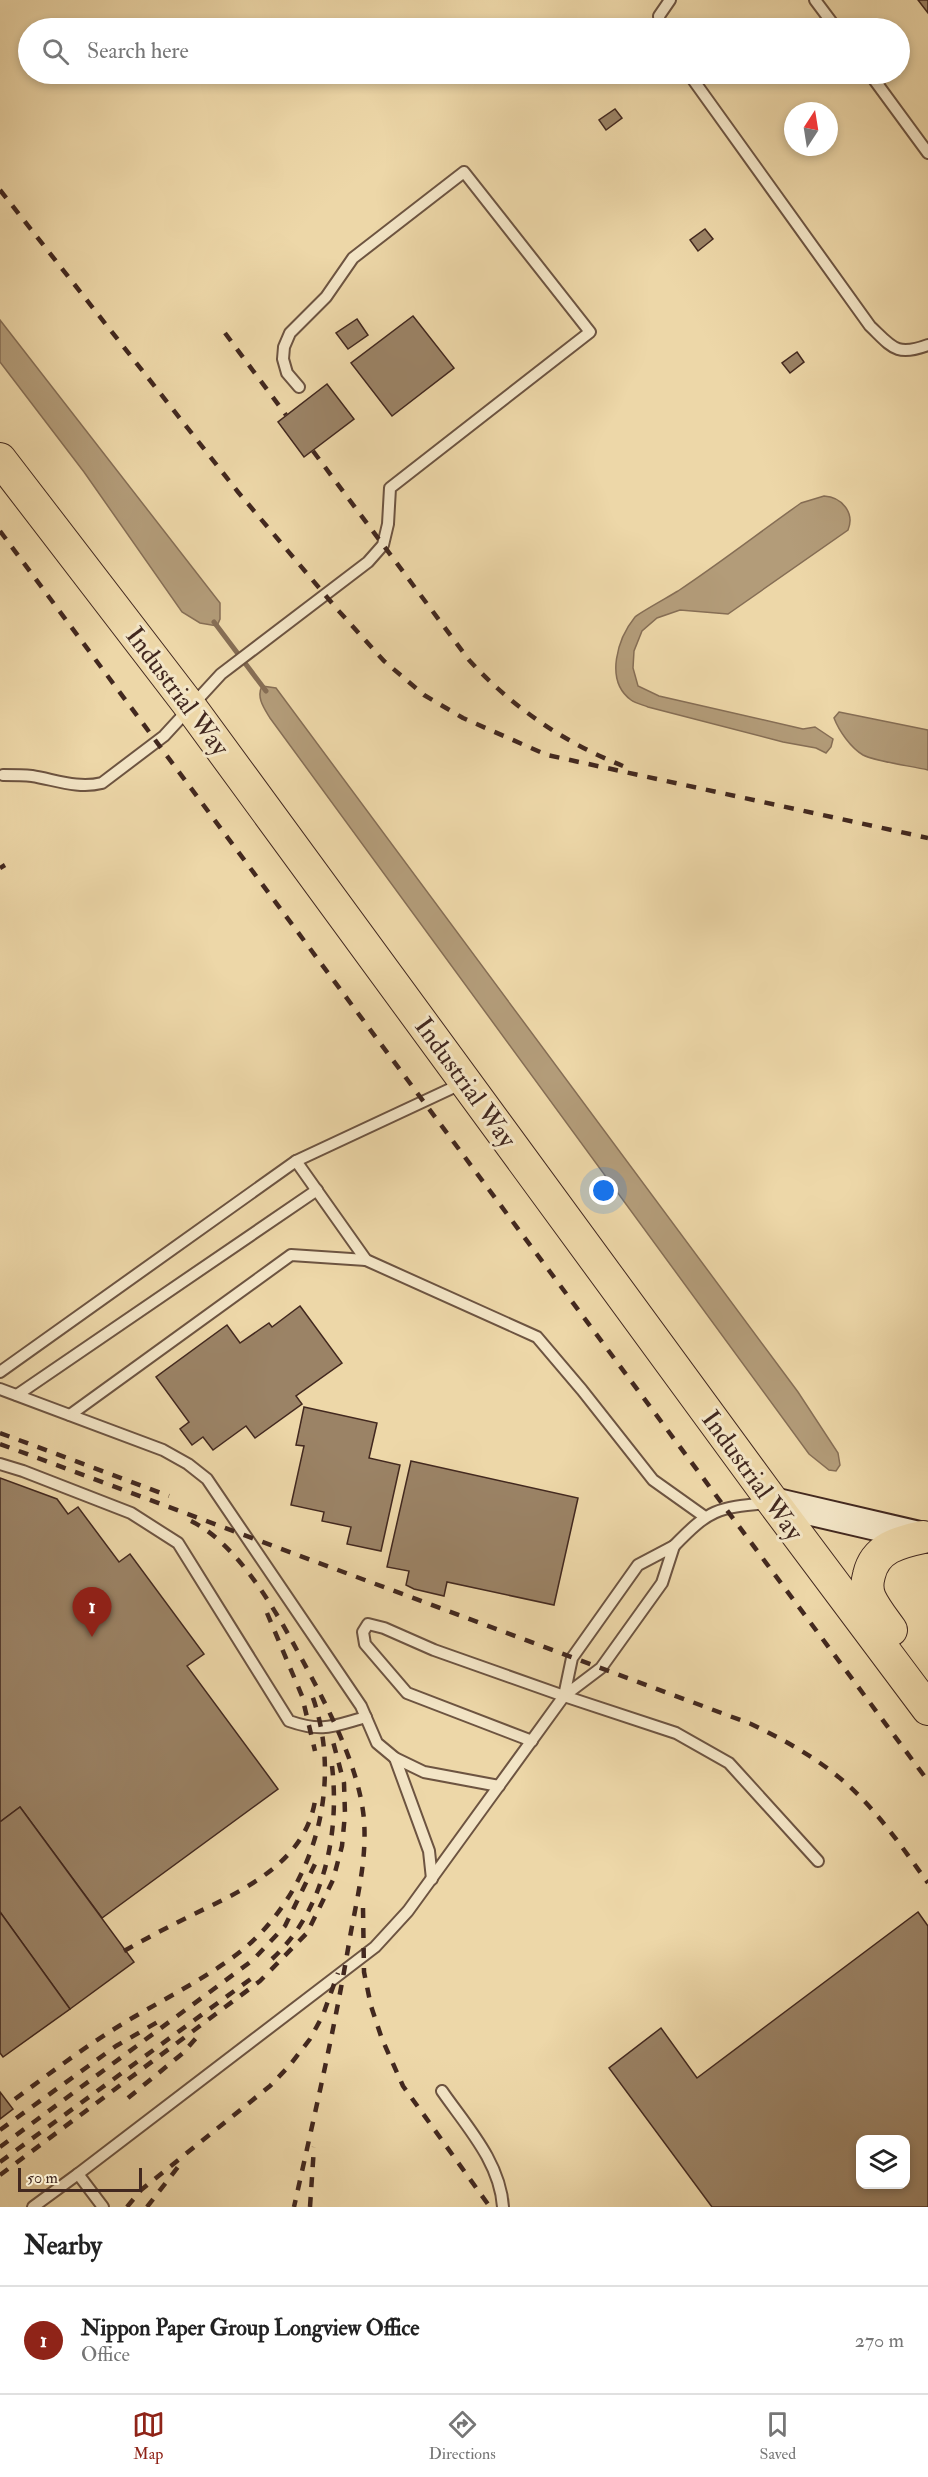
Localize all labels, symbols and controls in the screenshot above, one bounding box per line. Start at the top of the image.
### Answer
search box [18,18,910,84]
icon: search [39,35,72,68]
text: Search here [87,37,189,65]
north arrow [784,102,838,156]
street label: Industrial Way [118,621,236,763]
street label: Industrial Way [407,1011,523,1154]
your location [589,1176,618,1205]
street label: Industrial Way [694,1404,810,1547]
pin: 1 [72,1588,112,1637]
map controls [856,2135,910,2189]
button: layers [856,2135,910,2189]
scale bar [18,2165,142,2192]
text: 50 m [27,2168,58,2188]
text: Nearby [24,2230,102,2262]
text: Nippon Paper Group Longview Office [81,2314,420,2342]
text: 1 [40,2328,47,2353]
text: 270 m [855,2328,904,2353]
text: Office [81,2342,130,2367]
tab: Map [132,2408,165,2464]
tab: Directions [429,2408,496,2464]
tab: Saved [760,2408,796,2464]

